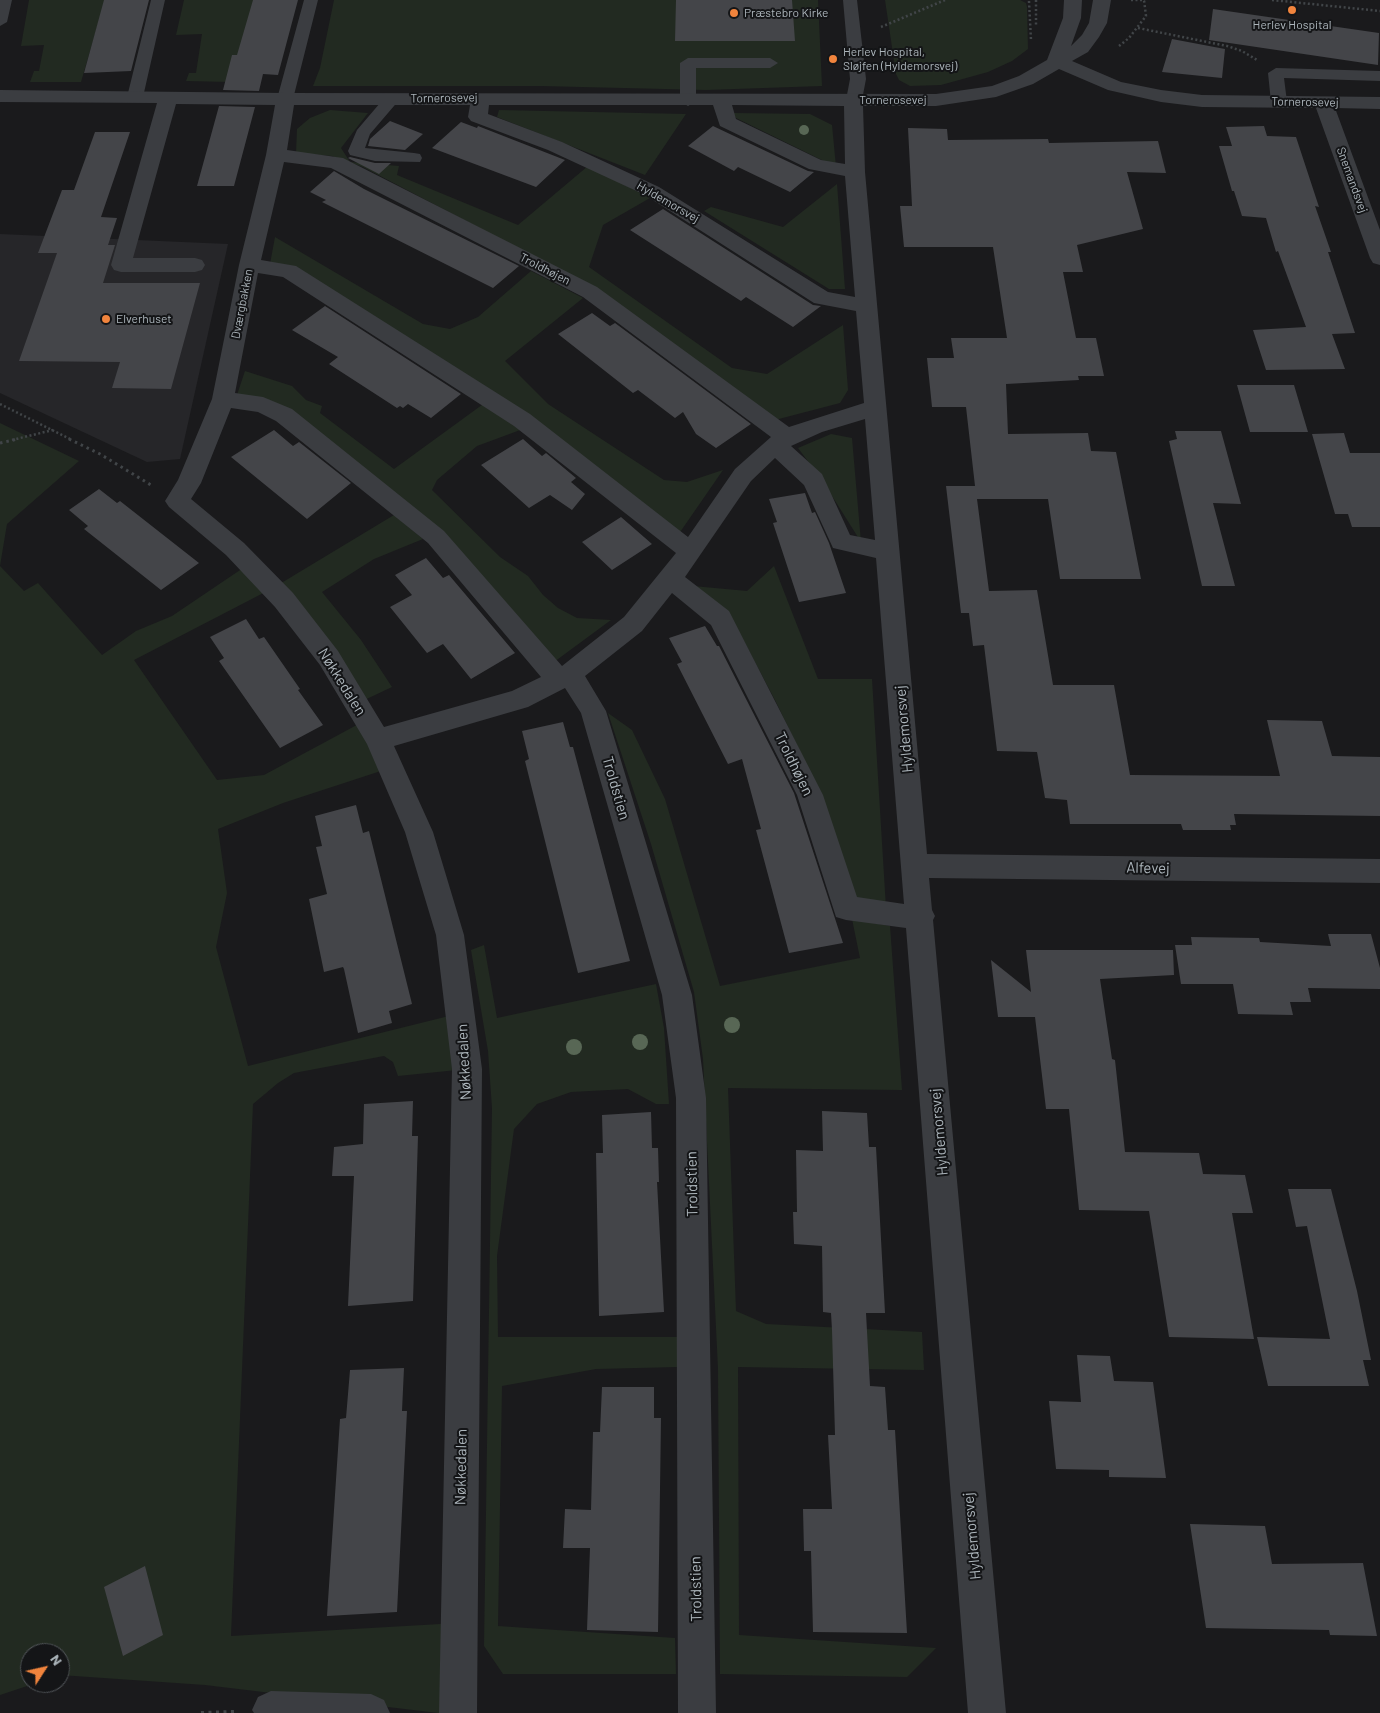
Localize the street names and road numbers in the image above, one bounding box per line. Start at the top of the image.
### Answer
street label: Tornerosevej [410,90,478,106]
street label: Tornerosevej [859,93,927,107]
street label: Tornerosevej [1271,94,1339,110]
street label: Snemandsvej [1333,145,1371,215]
street label: Hyldemorsvej [634,178,702,226]
street label: Troldhøjen [517,250,573,288]
street label: Dværgbakken [228,268,256,340]
street label: Nøkkedalen [314,645,370,719]
street label: Hyldemorsvej [891,685,917,773]
street label: Troldhøjen [771,729,817,799]
street label: Troldstien [598,754,634,822]
street label: Alfevej [1126,859,1170,877]
street label: Nøkkedalen [453,1023,475,1101]
street label: Hyldemorsvej [926,1088,952,1176]
street label: Troldstien [682,1151,702,1217]
street label: Nøkkedalen [451,1429,471,1505]
street label: Hyldemorsvej [959,1492,985,1580]
street label: Troldstien [686,1556,706,1622]

